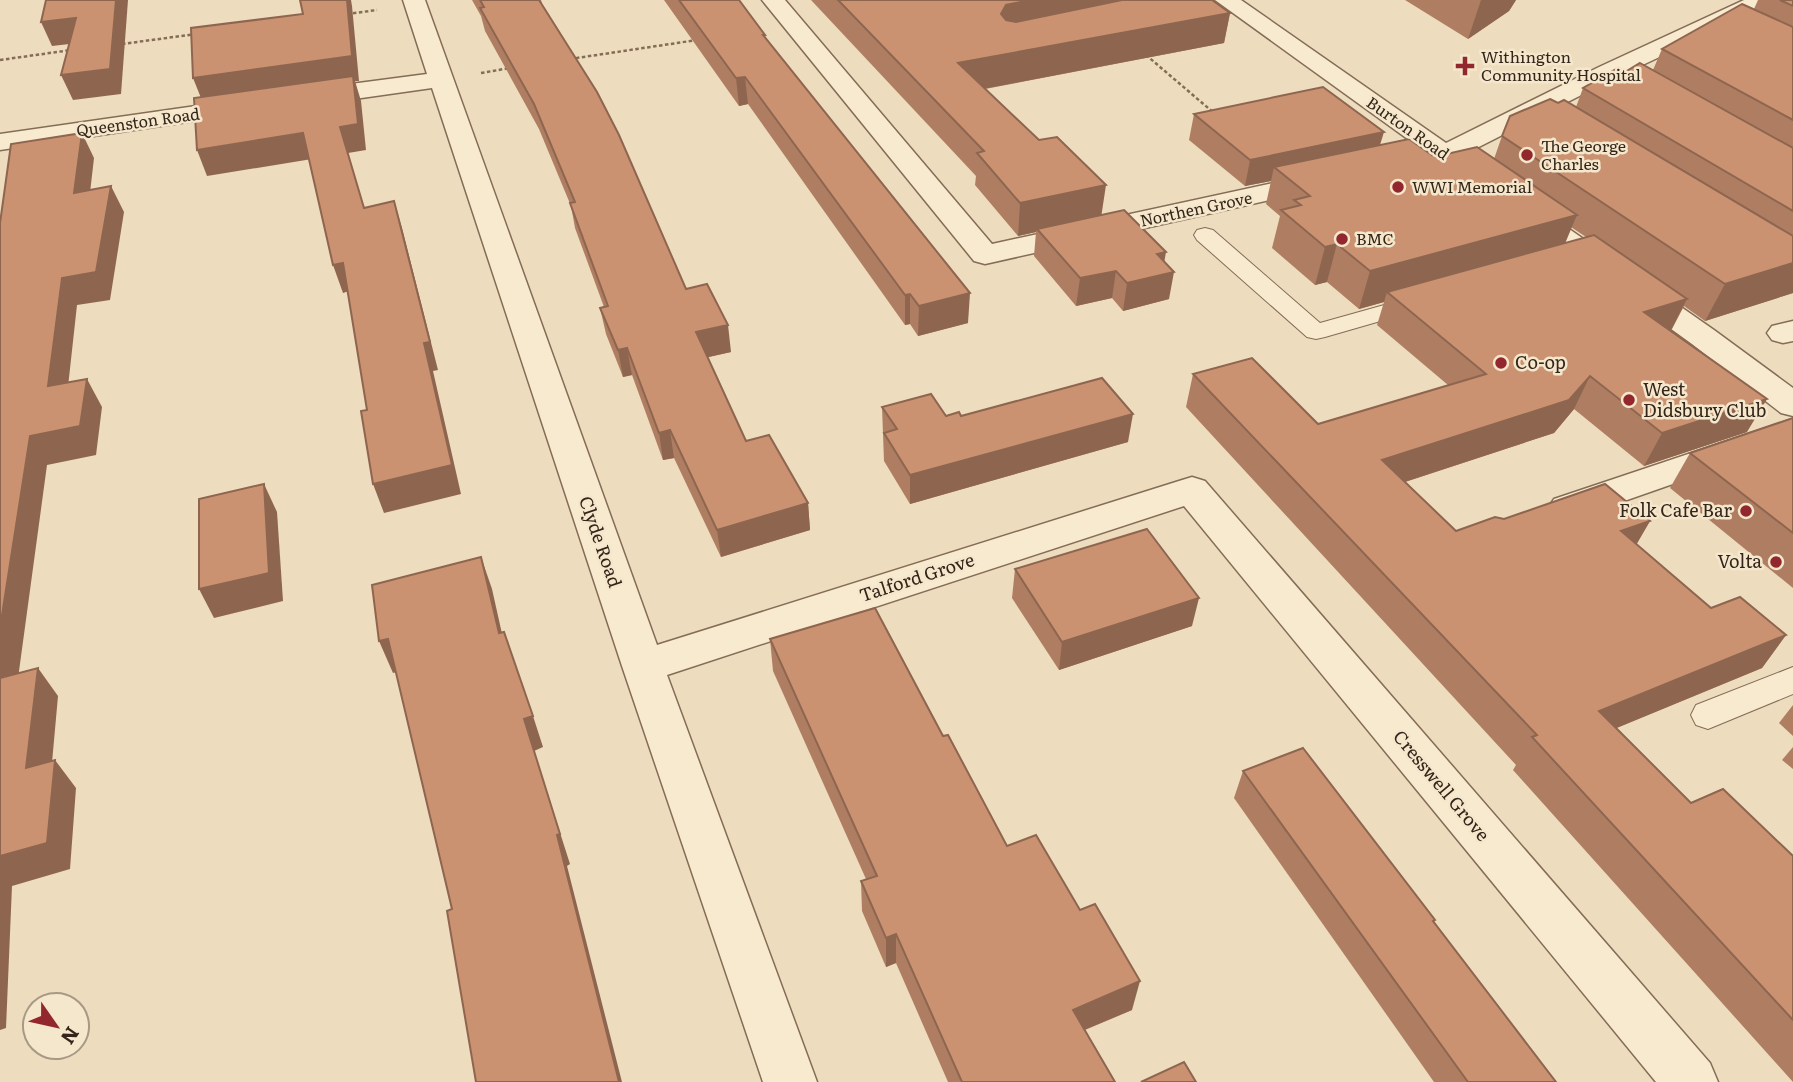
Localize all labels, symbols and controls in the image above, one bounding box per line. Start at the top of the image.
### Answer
place label: Withington Community Hospital [1481,44,1641,86]
marker: Withington Community Hospital [1455,56,1475,76]
street label: Burton Road [1362,90,1455,165]
street label: Queenston Road [75,100,201,142]
place label: The George Charles [1541,133,1626,175]
marker: The George Charles [1519,147,1535,163]
place label: WWI Memorial [1412,174,1532,198]
marker: WWI Memorial [1390,179,1406,195]
street label: Northen Grove [1137,184,1254,232]
place label: BMC [1356,226,1394,250]
marker: BMC [1334,231,1350,247]
place label: Co-op [1515,348,1566,375]
marker: Co-op [1493,355,1509,371]
place label: West Didsbury Club [1643,375,1766,423]
marker: West Didsbury Club [1621,392,1637,408]
street label: Clyde Road [573,492,630,591]
place label: Folk Cafe Bar [1619,496,1732,523]
marker: Folk Cafe Bar [1738,503,1754,519]
street label: Talford Grove [856,545,978,608]
place label: Volta [1718,547,1762,574]
marker: Volta [1768,554,1784,570]
street label: Cresswell Grove [1387,724,1497,847]
north arrow [21,991,91,1061]
text: N [55,1022,87,1051]

